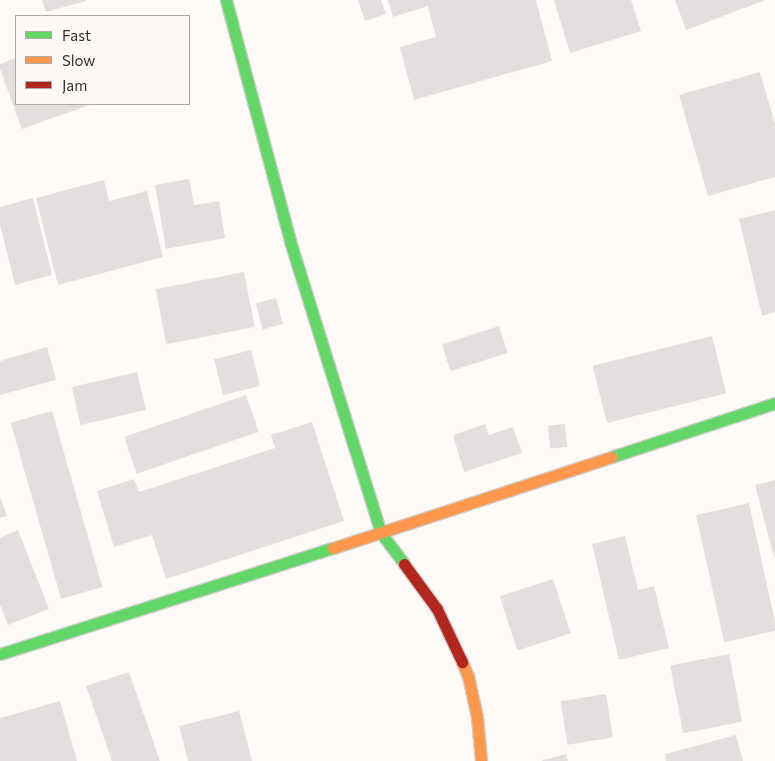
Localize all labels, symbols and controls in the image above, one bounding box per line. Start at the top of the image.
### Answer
legend [15,15,190,105]
text: Fast [62,26,91,44]
text: Slow [62,51,95,69]
text: Jam [62,76,87,94]

